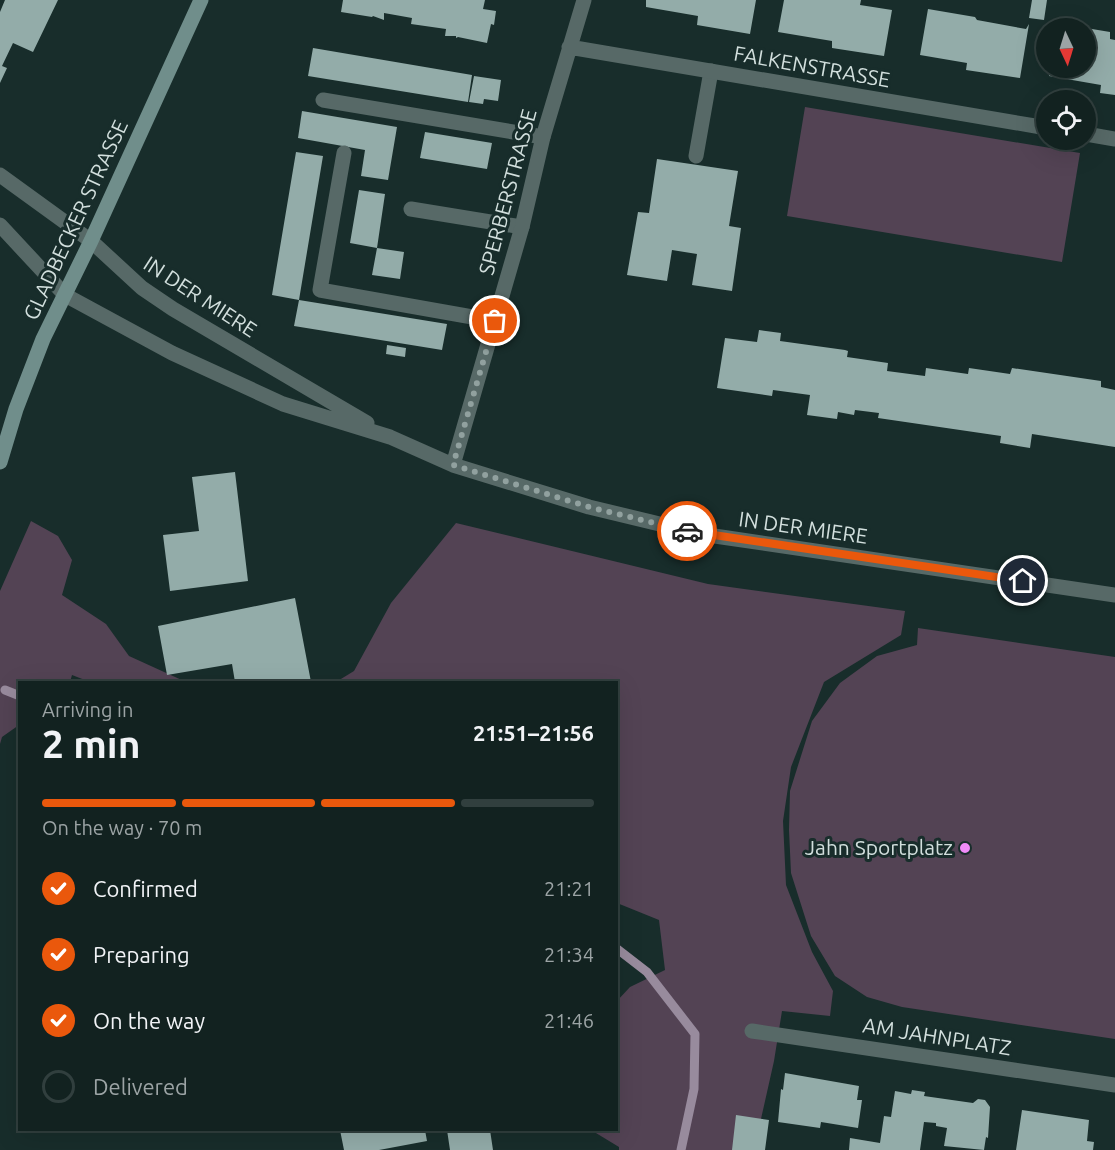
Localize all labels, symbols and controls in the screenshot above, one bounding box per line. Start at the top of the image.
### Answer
north arrow [1036,18,1096,78]
map controls [1036,18,1096,150]
street label: FALKENSTRASSE [732,40,892,92]
button: locate [1036,90,1096,150]
street label: SPERBERSTRASSE [473,106,541,277]
street label: GLADBECKER STRASSE [18,116,132,323]
street label: IN DER MIERE [139,251,262,342]
pin [469,295,520,346]
icon: bag [478,304,511,337]
courier [657,501,717,561]
street label: IN DER MIERE [737,506,869,548]
icon: car [671,515,704,548]
pin [997,555,1048,606]
icon: home [1006,564,1039,597]
text: Arriving in [42,698,133,721]
text: 21:51–21:56 [473,720,594,745]
text: 2 min [42,722,141,765]
text: On the way · 70 m [42,816,202,839]
place label: Jahn Sportplatz [805,835,953,859]
marker: Jahn Sportplatz [958,841,972,855]
icon: check [42,872,75,905]
text: Confirmed [93,876,198,901]
text: 21:21 [544,877,594,900]
icon: check [42,938,75,971]
text: Preparing [93,942,190,967]
text: 21:34 [544,943,594,966]
icon: check [42,1004,75,1037]
text: On the way [93,1008,205,1033]
text: 21:46 [544,1009,594,1032]
street label: AM JAHNPLATZ [861,1012,1013,1060]
text: Delivered [93,1074,188,1099]

